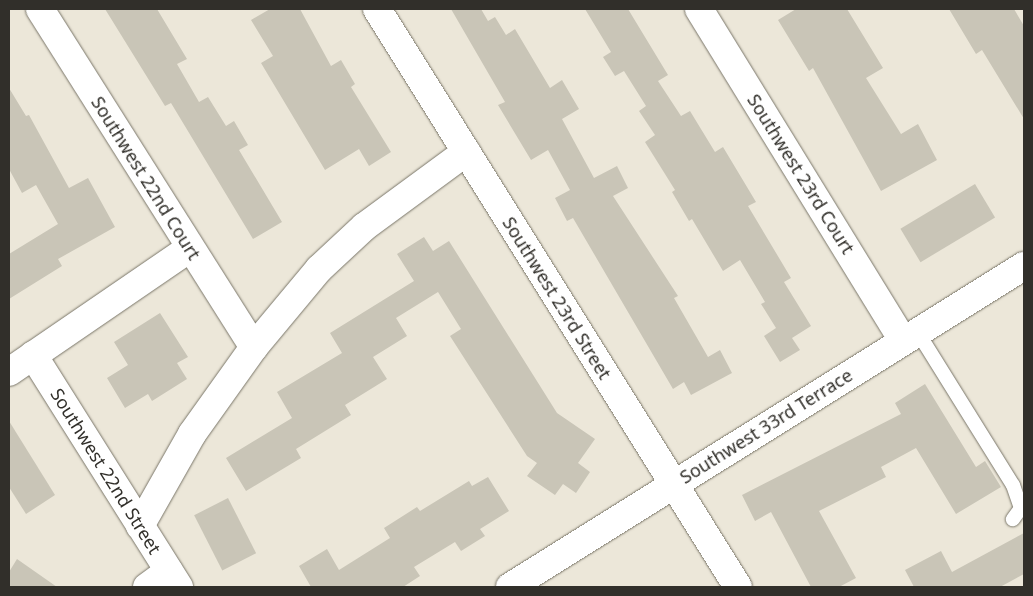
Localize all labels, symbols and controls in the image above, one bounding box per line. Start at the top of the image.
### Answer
street label: Southwest 23rd Court [743,90,859,258]
street label: Southwest 22nd Court [87,92,205,264]
street label: Southwest 23rd Street [498,213,616,383]
street label: Southwest 33rd Terrace [676,364,856,488]
street label: Southwest 22nd Street [46,384,166,558]

